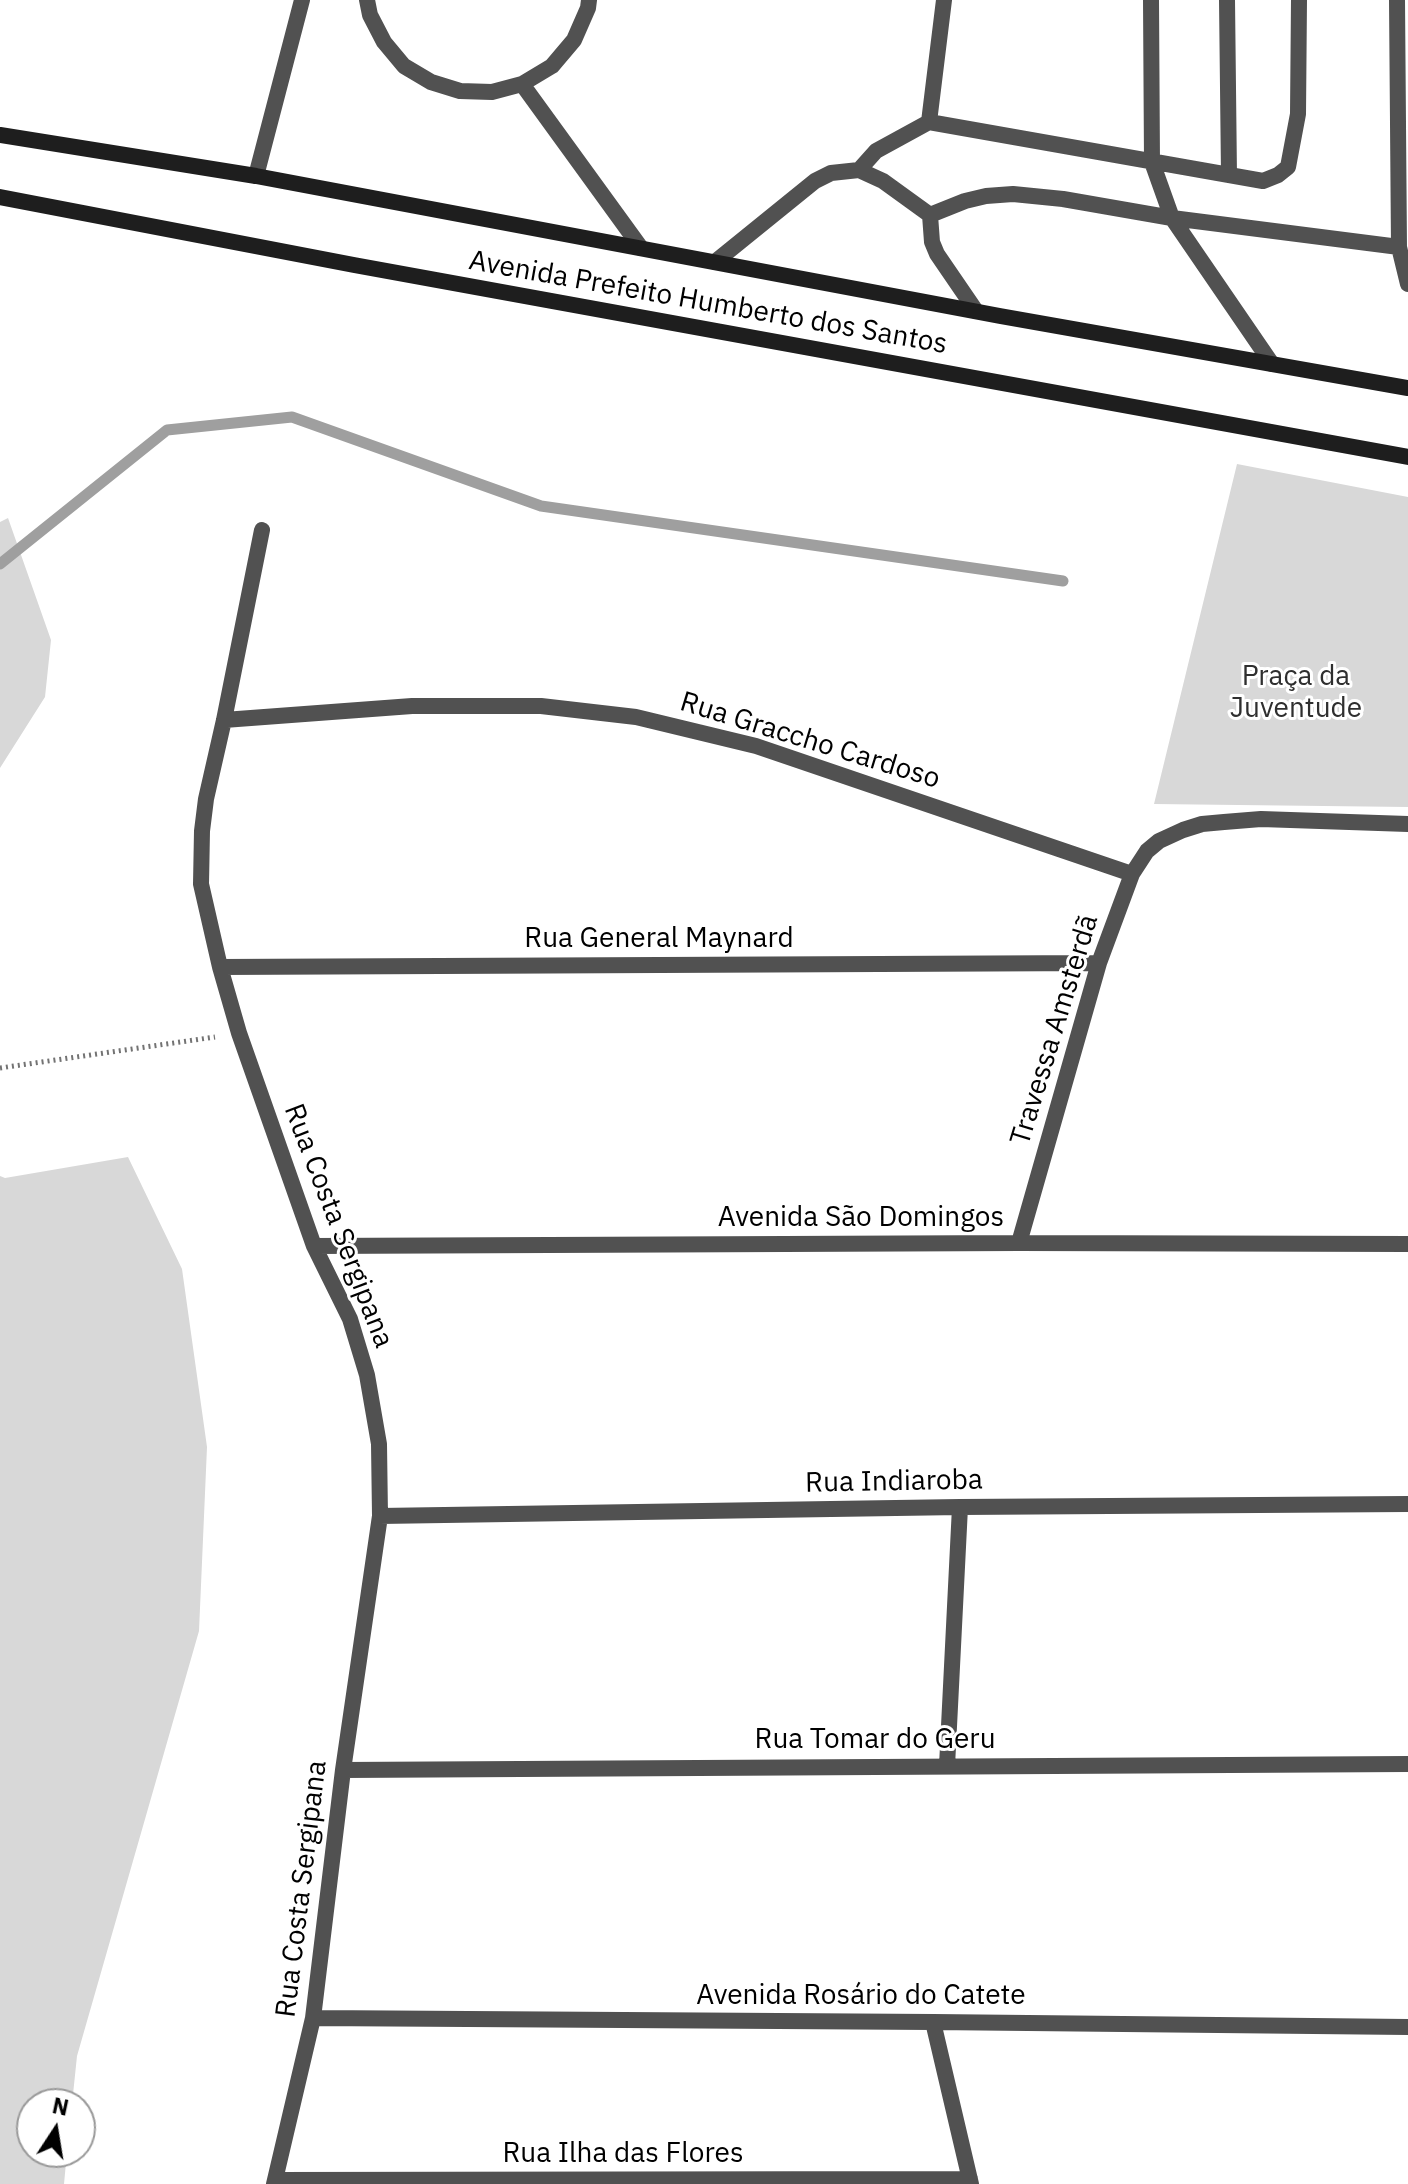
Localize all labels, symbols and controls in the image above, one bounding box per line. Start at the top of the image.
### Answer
street label: Avenida Prefeito Humberto dos Santos [466,244,950,362]
park label: Praça da Juventude [1230,660,1362,726]
street label: Rua Graccho Cardoso [676,685,944,797]
street label: Travessa Amsterdã [1004,911,1106,1149]
street label: Rua General Maynard [524,922,794,956]
street label: Rua Costa Sergipana [276,1099,400,1353]
street label: Avenida São Domingos [718,1201,1004,1235]
street label: Rua Indiaroba [805,1464,983,1500]
street label: Rua Tomar do Geru [754,1723,996,1757]
street label: Rua Costa Sergipana [270,1759,334,2019]
street label: Avenida Rosário do Catete [696,1979,1026,2013]
north arrow [16,2088,96,2168]
text: N [50,2090,71,2122]
street label: Rua Ilha das Flores [502,2137,744,2171]

